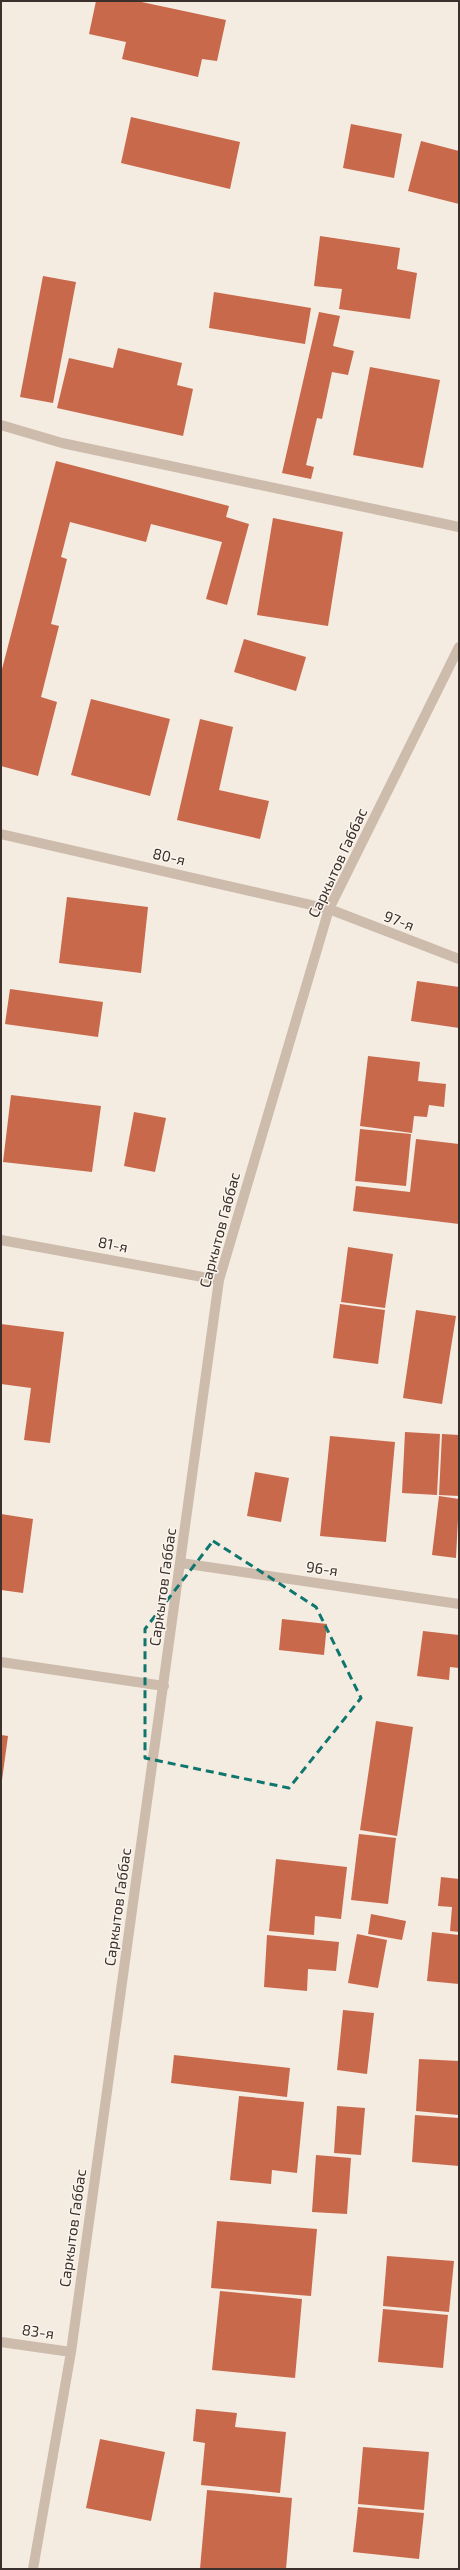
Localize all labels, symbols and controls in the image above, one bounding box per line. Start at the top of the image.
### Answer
street label: Саркытов Габбас [304,805,370,920]
street label: 80-я [151,844,187,869]
street label: 97-я [382,906,417,934]
street label: Саркытов Габбас [195,1170,243,1290]
street label: 81-я [97,1232,130,1256]
street label: Саркытов Габбас [145,1527,179,1647]
street label: 96-я [305,1557,339,1579]
street label: Саркытов Габбас [100,1847,134,1967]
street label: Саркытов Габбас [55,2168,89,2288]
street label: 83-я [21,2320,55,2342]

